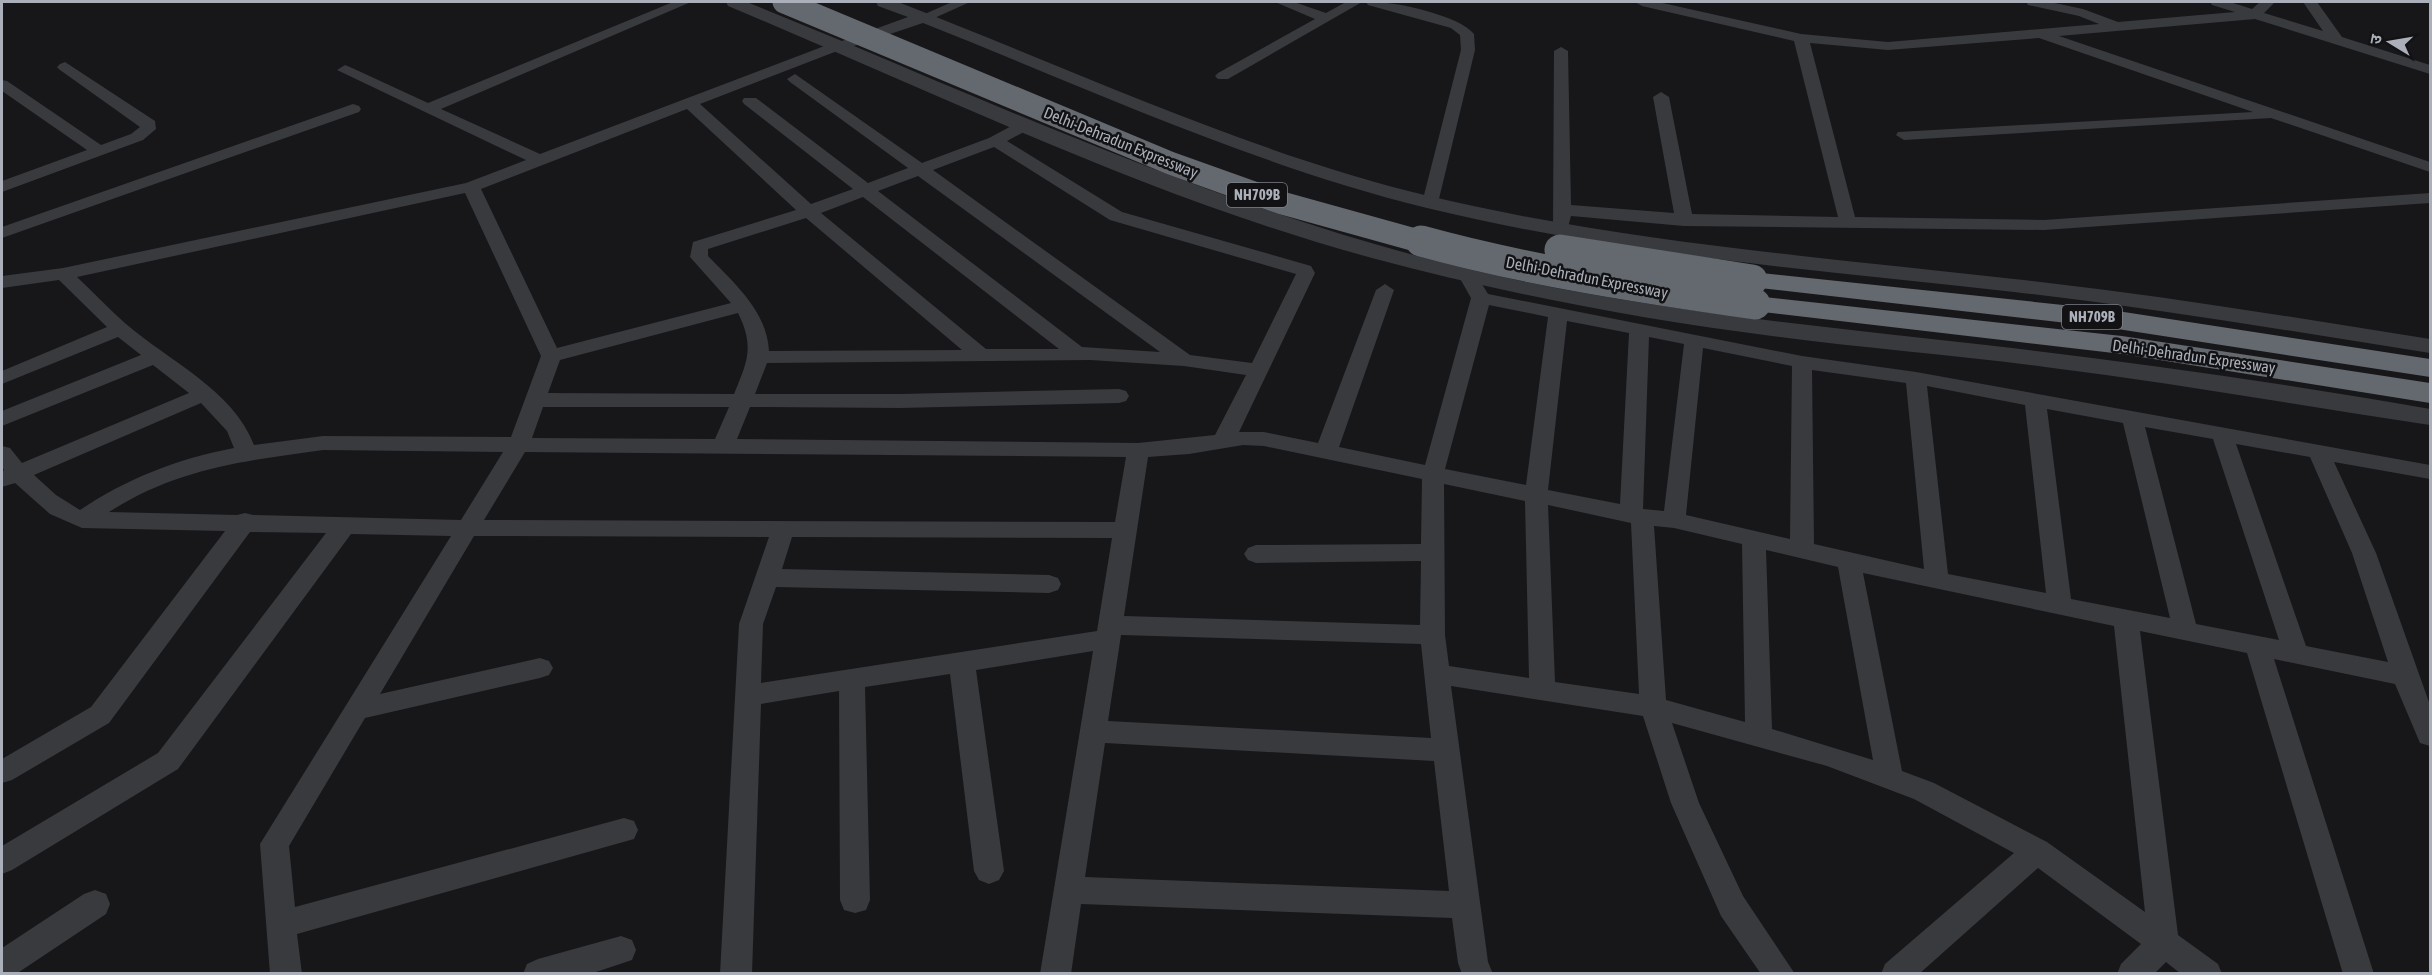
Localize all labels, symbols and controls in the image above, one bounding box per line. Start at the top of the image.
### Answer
north arrow [2360,12,2420,72]
text: उ [2366,32,2385,45]
street label: Delhi-Dehradun Expressway [1041,103,1201,182]
road number: NH709B [1227,183,1287,207]
street label: Delhi-Dehradun Expressway [1504,252,1670,303]
road number: NH709B [2062,305,2122,329]
street label: Delhi-Dehradun Expressway [2111,336,2277,377]

